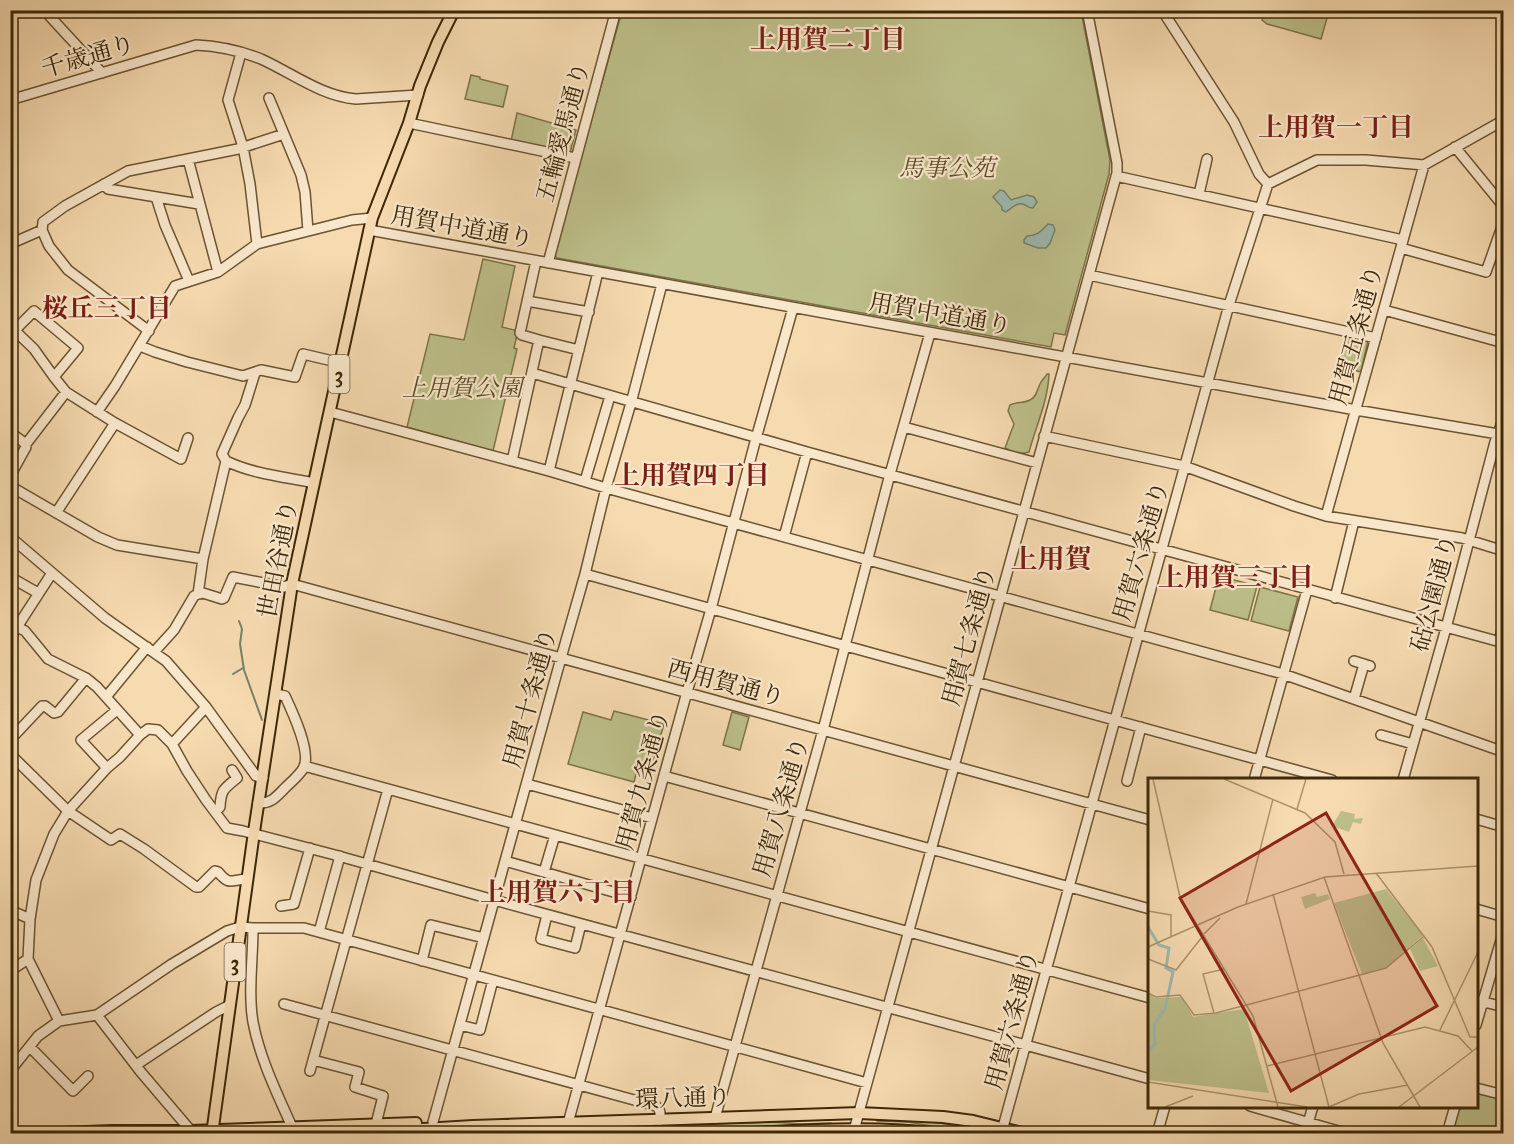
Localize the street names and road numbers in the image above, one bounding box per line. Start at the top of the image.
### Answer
street label: 千歳通り [38,28,138,84]
street label: 五輪愛馬通り [530,59,596,205]
street label: 用賀中道通り [388,200,536,254]
street label: 用賀五条通り [1323,262,1389,408]
street label: 用賀中道通り [866,287,1014,341]
road number: 3 [328,355,350,393]
street label: 用賀六条通り [1107,478,1175,624]
street label: 世田谷通り [252,497,304,621]
street label: 砧公園通り [1404,531,1464,655]
street label: 用賀七条通り [936,563,1002,709]
street label: 用賀十条通り [497,625,563,771]
street label: 西用賀通り [664,653,788,713]
street label: 用賀九条通り [610,707,676,853]
street label: 用賀八条通り [747,734,815,880]
road number: 3 [224,943,246,981]
street label: 用賀六条通り [979,947,1045,1093]
street label: 環八通り [635,1081,731,1115]

